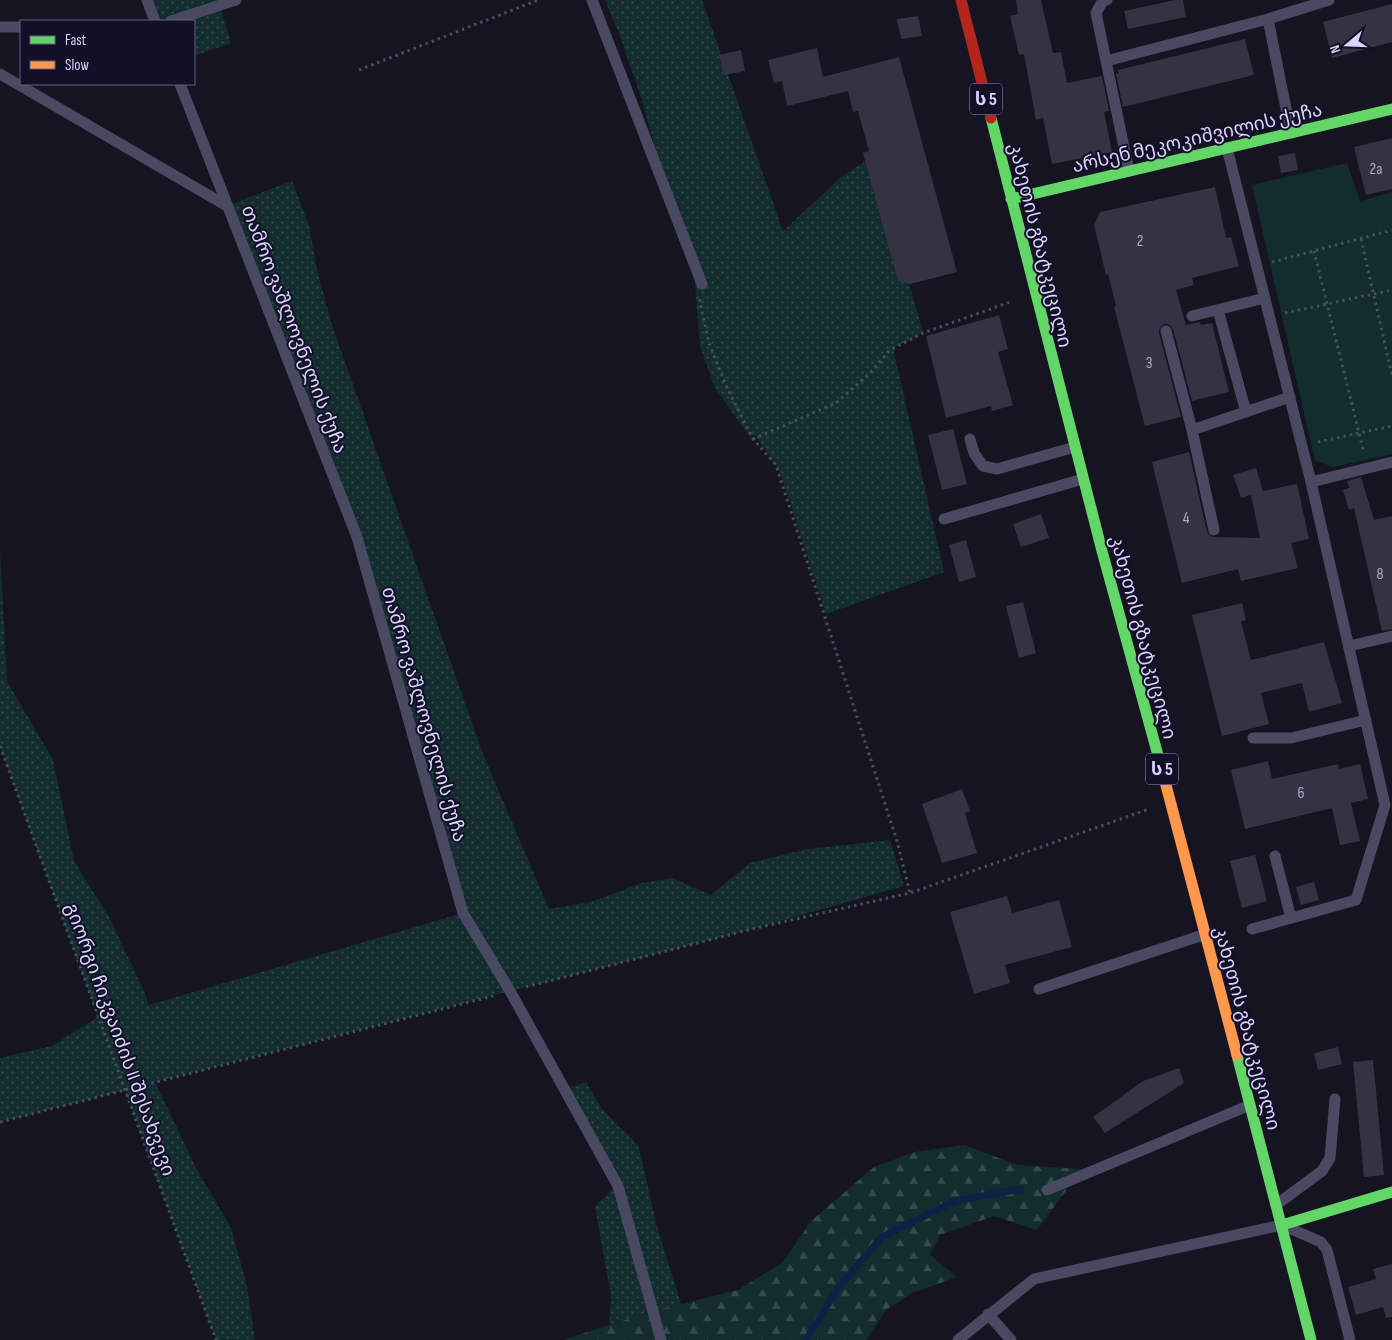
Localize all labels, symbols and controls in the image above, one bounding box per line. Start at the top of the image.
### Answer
legend [20,20,195,85]
north arrow [1322,20,1372,70]
text: Fast [65,31,87,50]
text: N [1326,43,1344,55]
text: Slow [65,56,89,75]
road number: ს 5 [970,84,1002,115]
street label: არსენ მეკოკიშვილის ქუჩა [1070,99,1324,178]
street label: კახეთის გზატკეცილი [1003,141,1076,350]
house number: 2a [1370,160,1382,179]
street label: თამრო ვაშლოვნელის ქუჩა [236,202,352,457]
house number: 2 [1137,232,1143,251]
house number: 3 [1146,354,1152,373]
house number: 4 [1183,509,1190,528]
street label: კახეთის გზატკეცილი [1104,533,1181,742]
house number: 8 [1376,565,1384,584]
street label: თამრო ვაშლოვნელის ქუჩა [376,584,471,845]
road number: ს 5 [1146,754,1178,784]
house number: 6 [1297,784,1305,803]
street label: გიორგი ჩიკვაიძის II შესახვევი [59,900,180,1179]
street label: კახეთის გზატკეცილი [1208,924,1285,1133]

